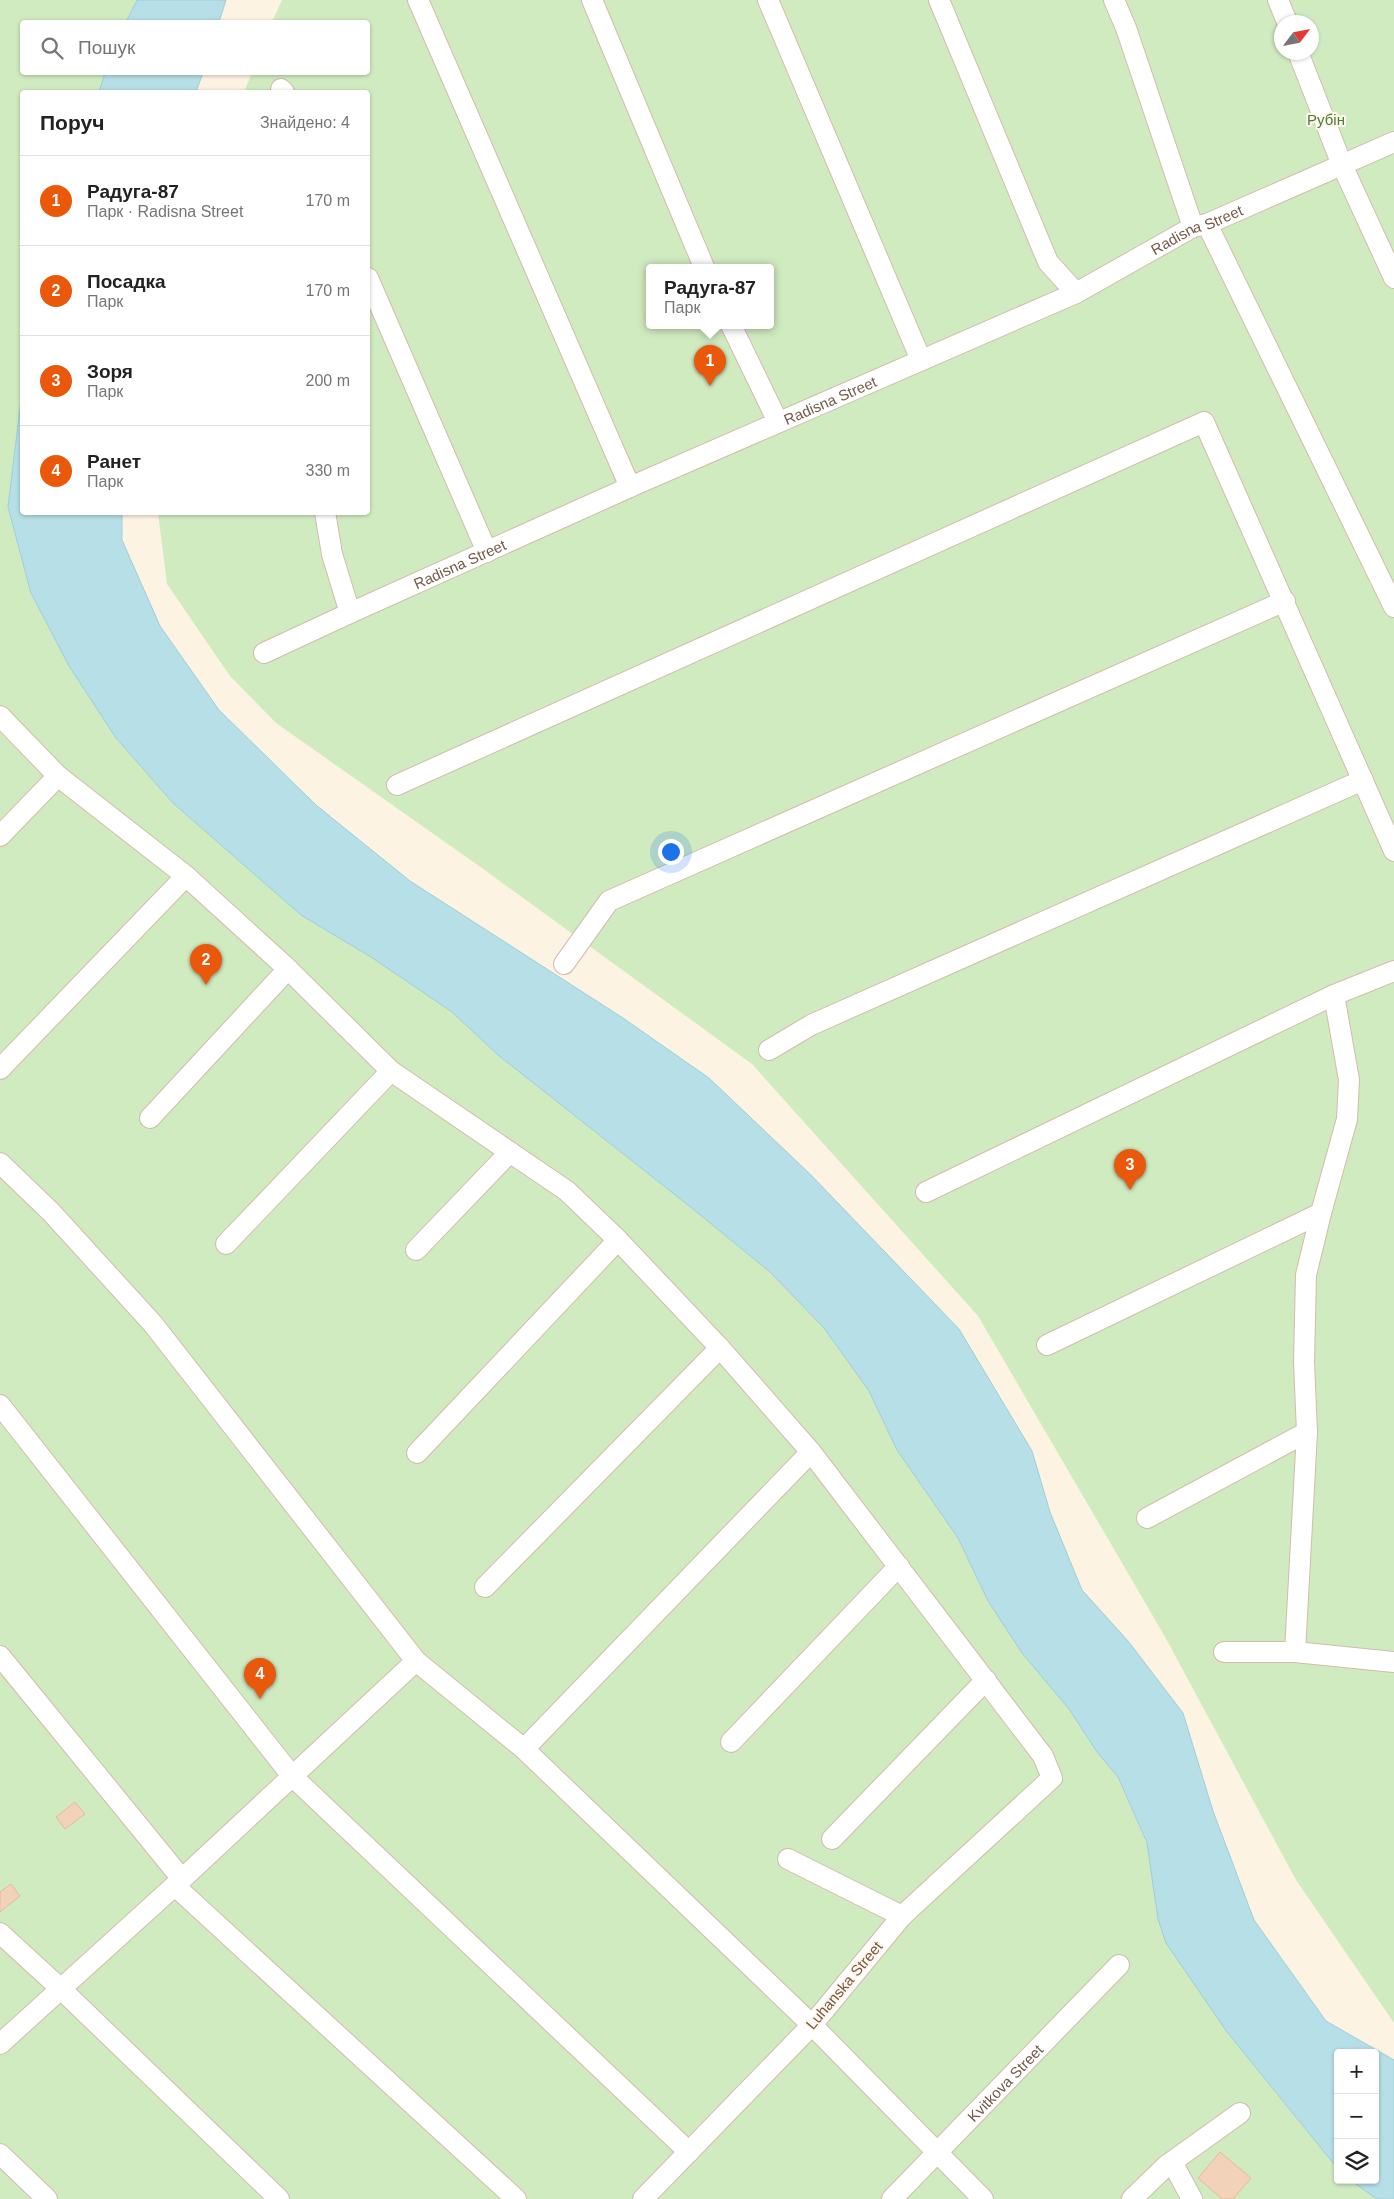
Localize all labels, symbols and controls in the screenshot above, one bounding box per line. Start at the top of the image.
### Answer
north arrow [1274,15,1319,60]
search box [20,20,370,75]
icon: search [38,34,66,62]
text: Пошук [78,37,135,58]
text: Поруч [40,111,104,134]
park label: Рубін [1307,111,1345,128]
text: Знайдено: 4 [260,114,350,131]
text: Радуга-87 [87,181,179,202]
text: 1 [52,192,60,209]
text: 170 m [306,192,350,209]
street label: Radisna Street [1148,201,1246,258]
text: Парк · Radisna Street [87,203,243,220]
popup [646,264,774,329]
text: Посадка [87,271,166,292]
text: Радуга-87 [664,277,756,298]
text: 2 [52,282,60,299]
text: 170 m [306,282,350,299]
text: Парк [87,293,123,310]
text: Парк [664,299,700,316]
pin: 1 [694,345,726,386]
text: Зоря [87,361,133,382]
text: 3 [52,372,60,389]
text: 200 m [306,372,350,389]
street label: Radisna Street [781,372,880,428]
text: Парк [87,383,123,400]
text: Ранет [87,451,141,472]
text: 4 [52,462,60,479]
text: 330 m [306,462,350,479]
text: Парк [87,473,123,490]
street label: Radisna Street [411,535,509,592]
your location [658,839,684,865]
pin: 2 [190,944,222,985]
pin: 3 [1114,1149,1146,1190]
pin: 4 [244,1658,276,1699]
street label: Luhanska Street [802,1937,886,2032]
street label: Kvitkova Street [964,2040,1047,2125]
map controls [1334,2049,1379,2184]
button: + [1334,2049,1379,2094]
button: − [1334,2094,1379,2139]
button: layers [1334,2139,1379,2184]

